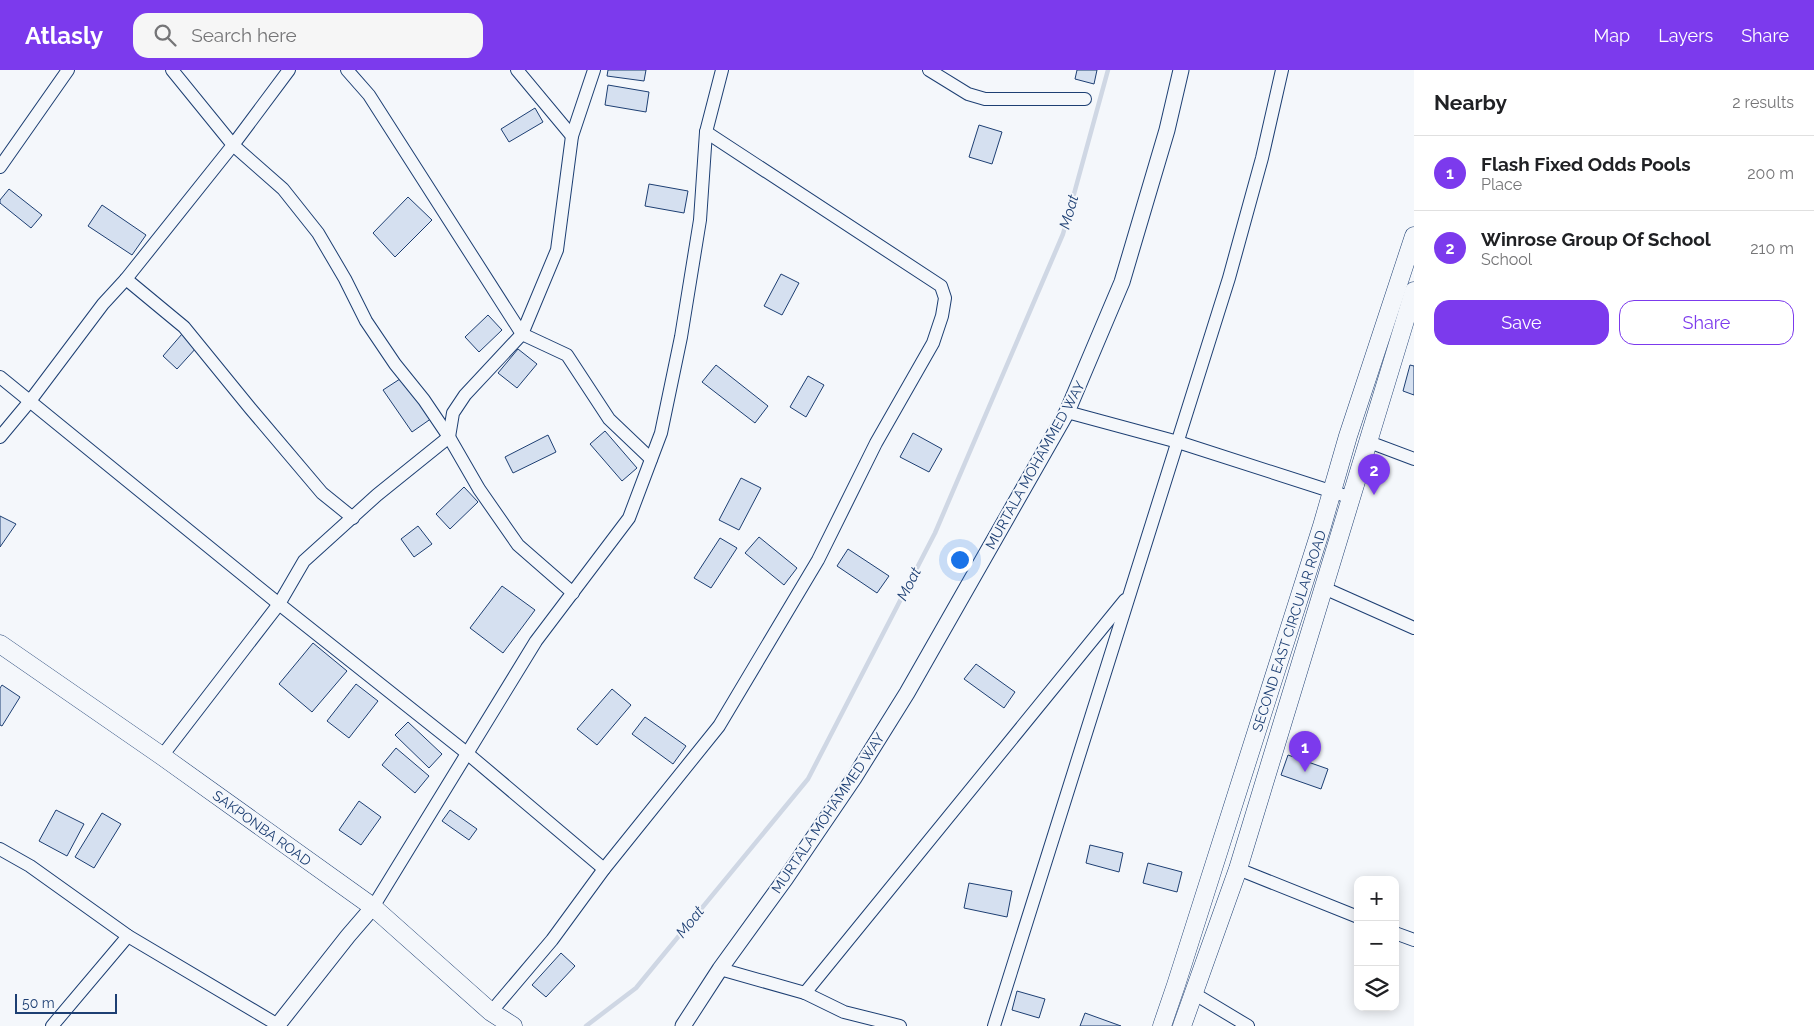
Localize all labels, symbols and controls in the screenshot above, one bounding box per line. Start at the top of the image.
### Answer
search box [133,13,483,58]
text: Atlasly [25,21,103,50]
icon: search [151,21,179,49]
text: Search here [191,24,297,46]
text: Map [1594,25,1630,46]
text: Layers [1658,25,1713,46]
text: Share [1741,25,1789,46]
text: Nearby [1434,90,1507,115]
text: 2 results [1732,93,1794,112]
text: Flash Fixed Odds Pools [1481,153,1691,175]
text: 1 [1446,164,1454,183]
text: 200 m [1747,164,1794,183]
text: Place [1481,175,1522,194]
water label: Moat [1056,193,1082,231]
text: Winrose Group Of School [1481,228,1711,250]
text: 2 [1445,239,1455,258]
text: 210 m [1750,239,1794,258]
text: School [1481,250,1532,269]
button: Save [1434,300,1609,345]
button: Share [1619,300,1794,345]
street label: MURTALA MOHAMMED WAY [982,378,1088,552]
pin: 2 [1358,454,1390,495]
street label: SECOND EAST CIRCULAR ROAD [1249,528,1329,734]
your location [947,547,973,573]
water label: Moat [893,564,925,604]
street label: MURTALA MOHAMMED WAY [768,730,888,896]
pin: 1 [1289,731,1321,772]
street label: SAKPONBA ROAD [210,787,314,869]
map controls [1354,876,1399,1011]
button: + [1354,876,1399,921]
water label: Moat [672,903,708,941]
button: − [1354,921,1399,966]
button: layers [1354,966,1399,1011]
scale bar [15,991,118,1014]
text: 50 m [22,995,55,1011]

